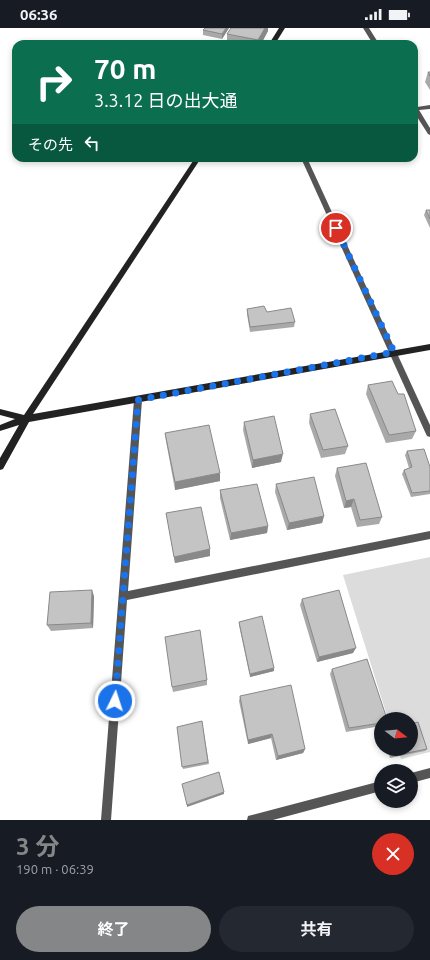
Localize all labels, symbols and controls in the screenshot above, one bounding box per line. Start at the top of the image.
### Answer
text: 06:36 [20,6,58,23]
text: 70 m [94,53,156,84]
icon: right [28,56,80,108]
text: 3.3.12 日の出大通 [94,90,238,110]
icon: left [81,132,103,154]
text: その先 [28,136,73,153]
pin [319,211,353,245]
icon: arrive [325,217,347,239]
position arrow [94,680,136,722]
north arrow [374,712,418,756]
map controls [374,712,418,808]
button: layers [374,764,418,808]
text: 3 分 [16,833,59,860]
button: close [372,833,414,875]
text: 190 m · 06:39 [16,862,94,876]
button: 終了 [16,906,211,952]
button: 共有 [219,906,414,952]

